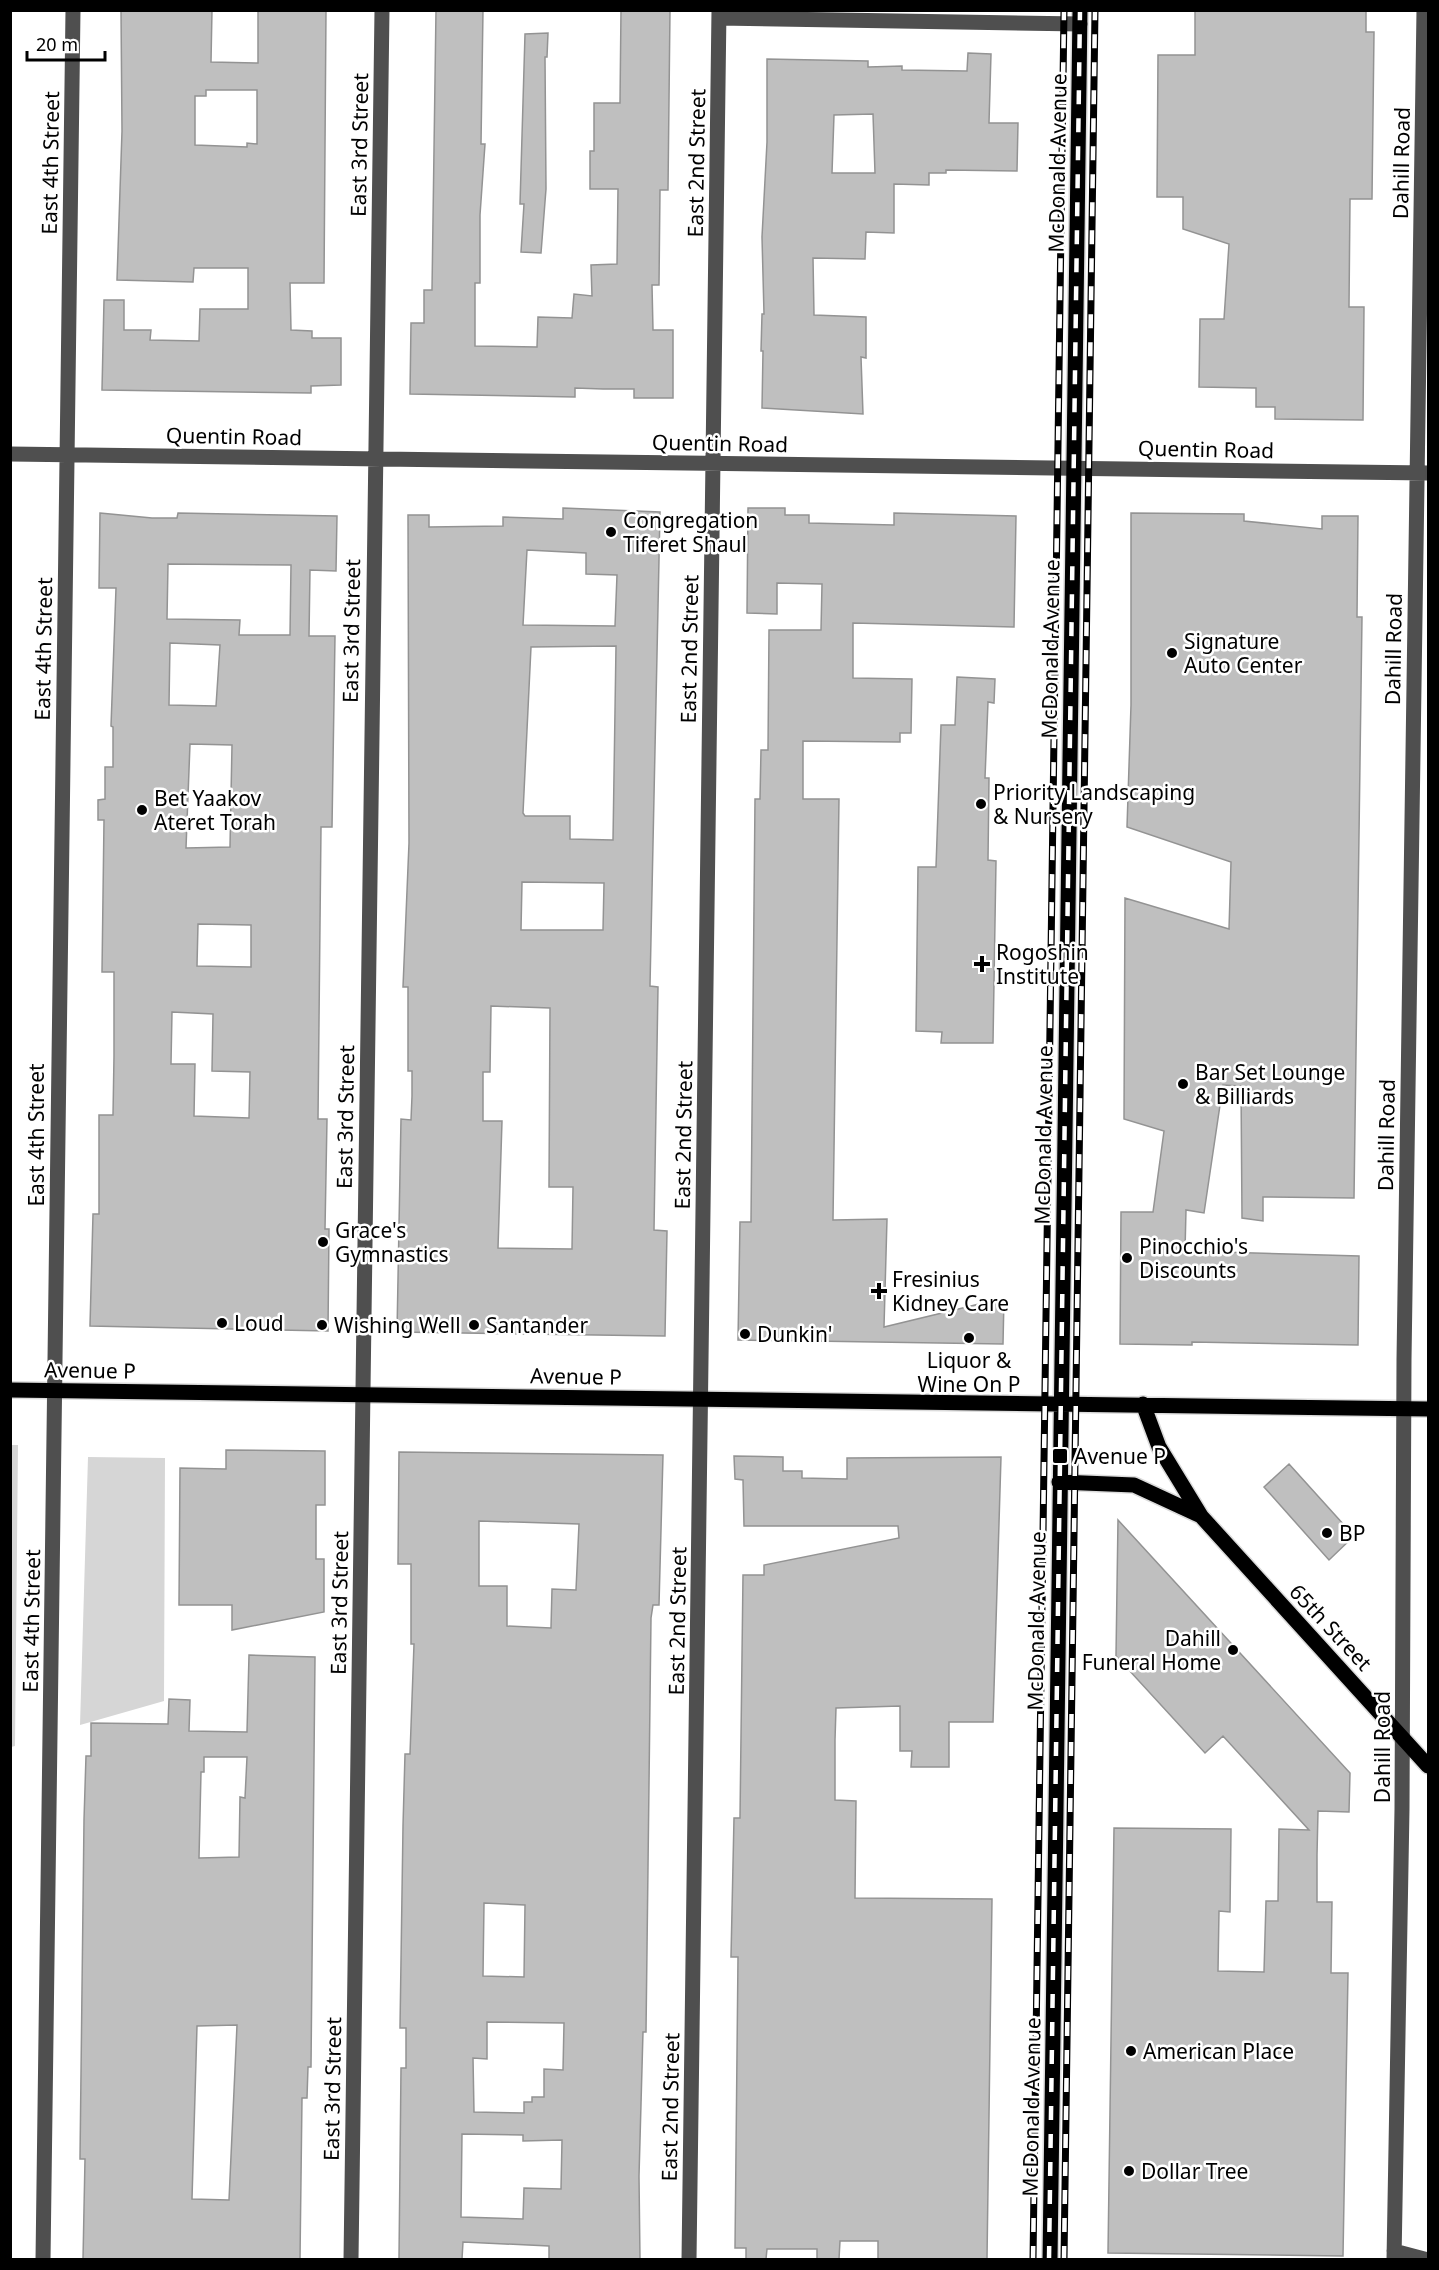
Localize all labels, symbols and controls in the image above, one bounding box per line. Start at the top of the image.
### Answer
scale bar [27,24,105,62]
text: 20 m [36,32,78,56]
street label: East 3rd Street [344,72,374,217]
street label: McDonald Avenue [1041,73,1073,253]
street label: East 2nd Street [681,88,711,238]
street label: East 4th Street [35,91,65,235]
street label: Dahill Road [1386,107,1416,219]
street label: Quentin Road [166,421,302,451]
street label: Quentin Road [652,428,788,458]
street label: Quentin Road [1138,434,1274,464]
place label: Congregation Tiferet Shaul [623,506,758,558]
marker: Congregation Tiferet Shaul [604,525,618,539]
street label: East 3rd Street [336,558,366,703]
street label: McDonald Avenue [1034,559,1066,739]
street label: East 2nd Street [674,574,704,724]
street label: East 4th Street [28,577,58,721]
street label: Dahill Road [1378,593,1408,705]
place label: Signature Auto Center [1184,627,1303,679]
marker: Signature Auto Center [1165,646,1179,660]
place label: Priority Landscaping & Nursery [993,778,1195,830]
place label: Bet Yaakov Ateret Torah [154,784,276,836]
marker: Priority Landscaping & Nursery [974,797,988,811]
marker: Bet Yaakov Ateret Torah [135,803,149,817]
place label: Rogoshin Institute [996,938,1089,990]
marker: Rogoshin Institute [973,955,991,973]
street label: East 3rd Street [330,1044,360,1189]
street label: McDonald Avenue [1027,1045,1059,1225]
place label: Bar Set Lounge & Billiards [1195,1058,1345,1110]
street label: East 2nd Street [668,1060,698,1210]
street label: East 4th Street [22,1063,50,1207]
marker: Bar Set Lounge & Billiards [1176,1077,1190,1091]
street label: Dahill Road [1371,1079,1401,1191]
place label: Grace's Gymnastics [335,1216,449,1268]
place label: Pinocchio's Discounts [1139,1232,1248,1284]
marker: Grace's Gymnastics [316,1235,330,1249]
marker: Pinocchio's Discounts [1120,1251,1134,1265]
place label: Fresinius Kidney Care [892,1265,1009,1317]
marker: Fresinius Kidney Care [870,1282,888,1300]
place label: Loud [234,1309,284,1337]
place label: Wishing Well [334,1311,461,1339]
place label: Santander [486,1311,588,1339]
marker: Loud [215,1316,229,1330]
marker: Wishing Well [315,1318,329,1332]
marker: Santander [467,1318,481,1332]
place label: Dunkin' [757,1320,832,1348]
marker: Dunkin' [738,1327,752,1341]
marker: Liquor & Wine On P [962,1331,976,1345]
place label: Liquor & Wine On P [918,1346,1020,1398]
street label: Avenue P [44,1355,136,1385]
street label: Avenue P [530,1361,622,1391]
place label: Avenue P [1074,1442,1166,1470]
marker: Avenue P [1051,1447,1069,1465]
place label: BP [1339,1519,1365,1547]
marker: BP [1320,1526,1334,1540]
street label: East 3rd Street [324,1530,354,1675]
street label: McDonald Avenue [1020,1531,1052,1711]
street label: East 2nd Street [662,1546,692,1696]
street label: East 4th Street [16,1549,46,1693]
street label: 65th Street [1284,1578,1379,1677]
place label: Dahill Funeral Home [1082,1624,1221,1676]
marker: Dahill Funeral Home [1226,1643,1240,1657]
street label: Dahill Road [1368,1691,1396,1803]
street label: East 3rd Street [317,2016,347,2161]
street label: McDonald Avenue [1015,2017,1047,2197]
street label: East 2nd Street [655,2032,685,2182]
place label: American Place [1143,2037,1294,2065]
marker: American Place [1124,2044,1138,2058]
place label: Dollar Tree [1141,2157,1248,2185]
marker: Dollar Tree [1122,2164,1136,2178]

